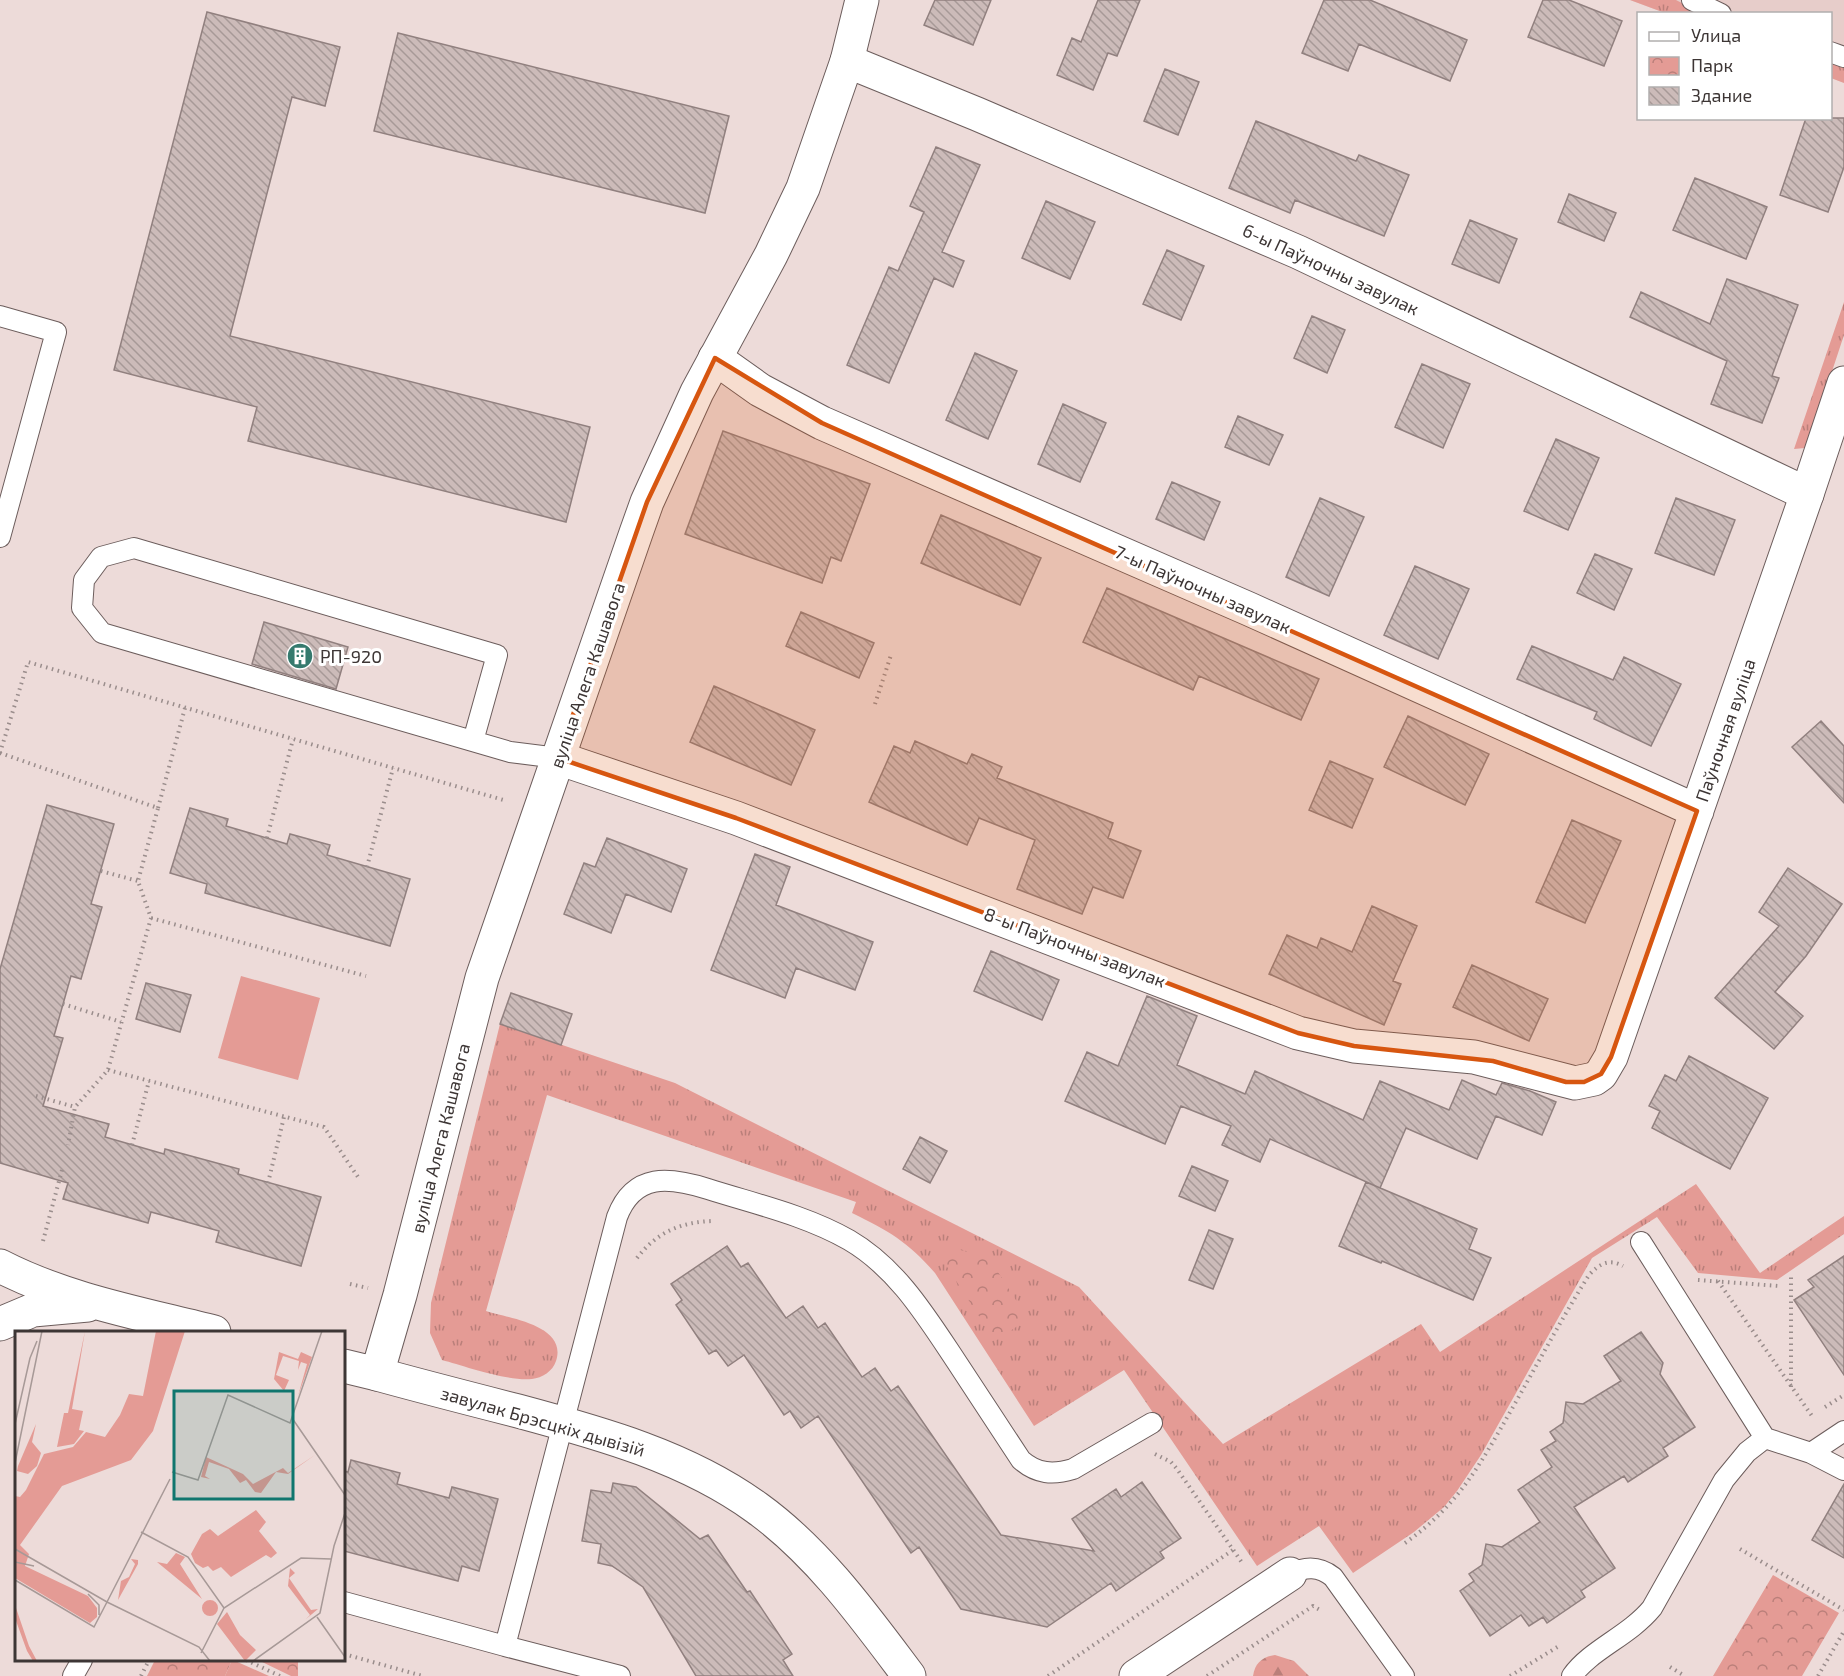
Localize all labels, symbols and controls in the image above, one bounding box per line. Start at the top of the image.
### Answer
legend [1637,12,1832,120]
text: Улица [1691,24,1741,46]
text: Парк [1691,54,1733,76]
text: Здание [1691,84,1752,106]
street label: 6-ы Паўночны завулак [1239,218,1423,320]
street label: 7-ы Паўночны завулак [1111,540,1295,638]
street label: вуліца Алега Кашавога [545,579,629,771]
building icon: РП-920 [285,641,315,671]
place label: РП-920 [320,645,382,667]
street label: Паўночная вуліца [1690,655,1760,805]
street label: 8-ы Паўночны завулак [981,902,1169,992]
street label: вуліца Алега Кашавога [406,1041,474,1235]
inset map [15,1331,345,1661]
street label: завулак Брэсцкіх дывізій [438,1381,648,1461]

